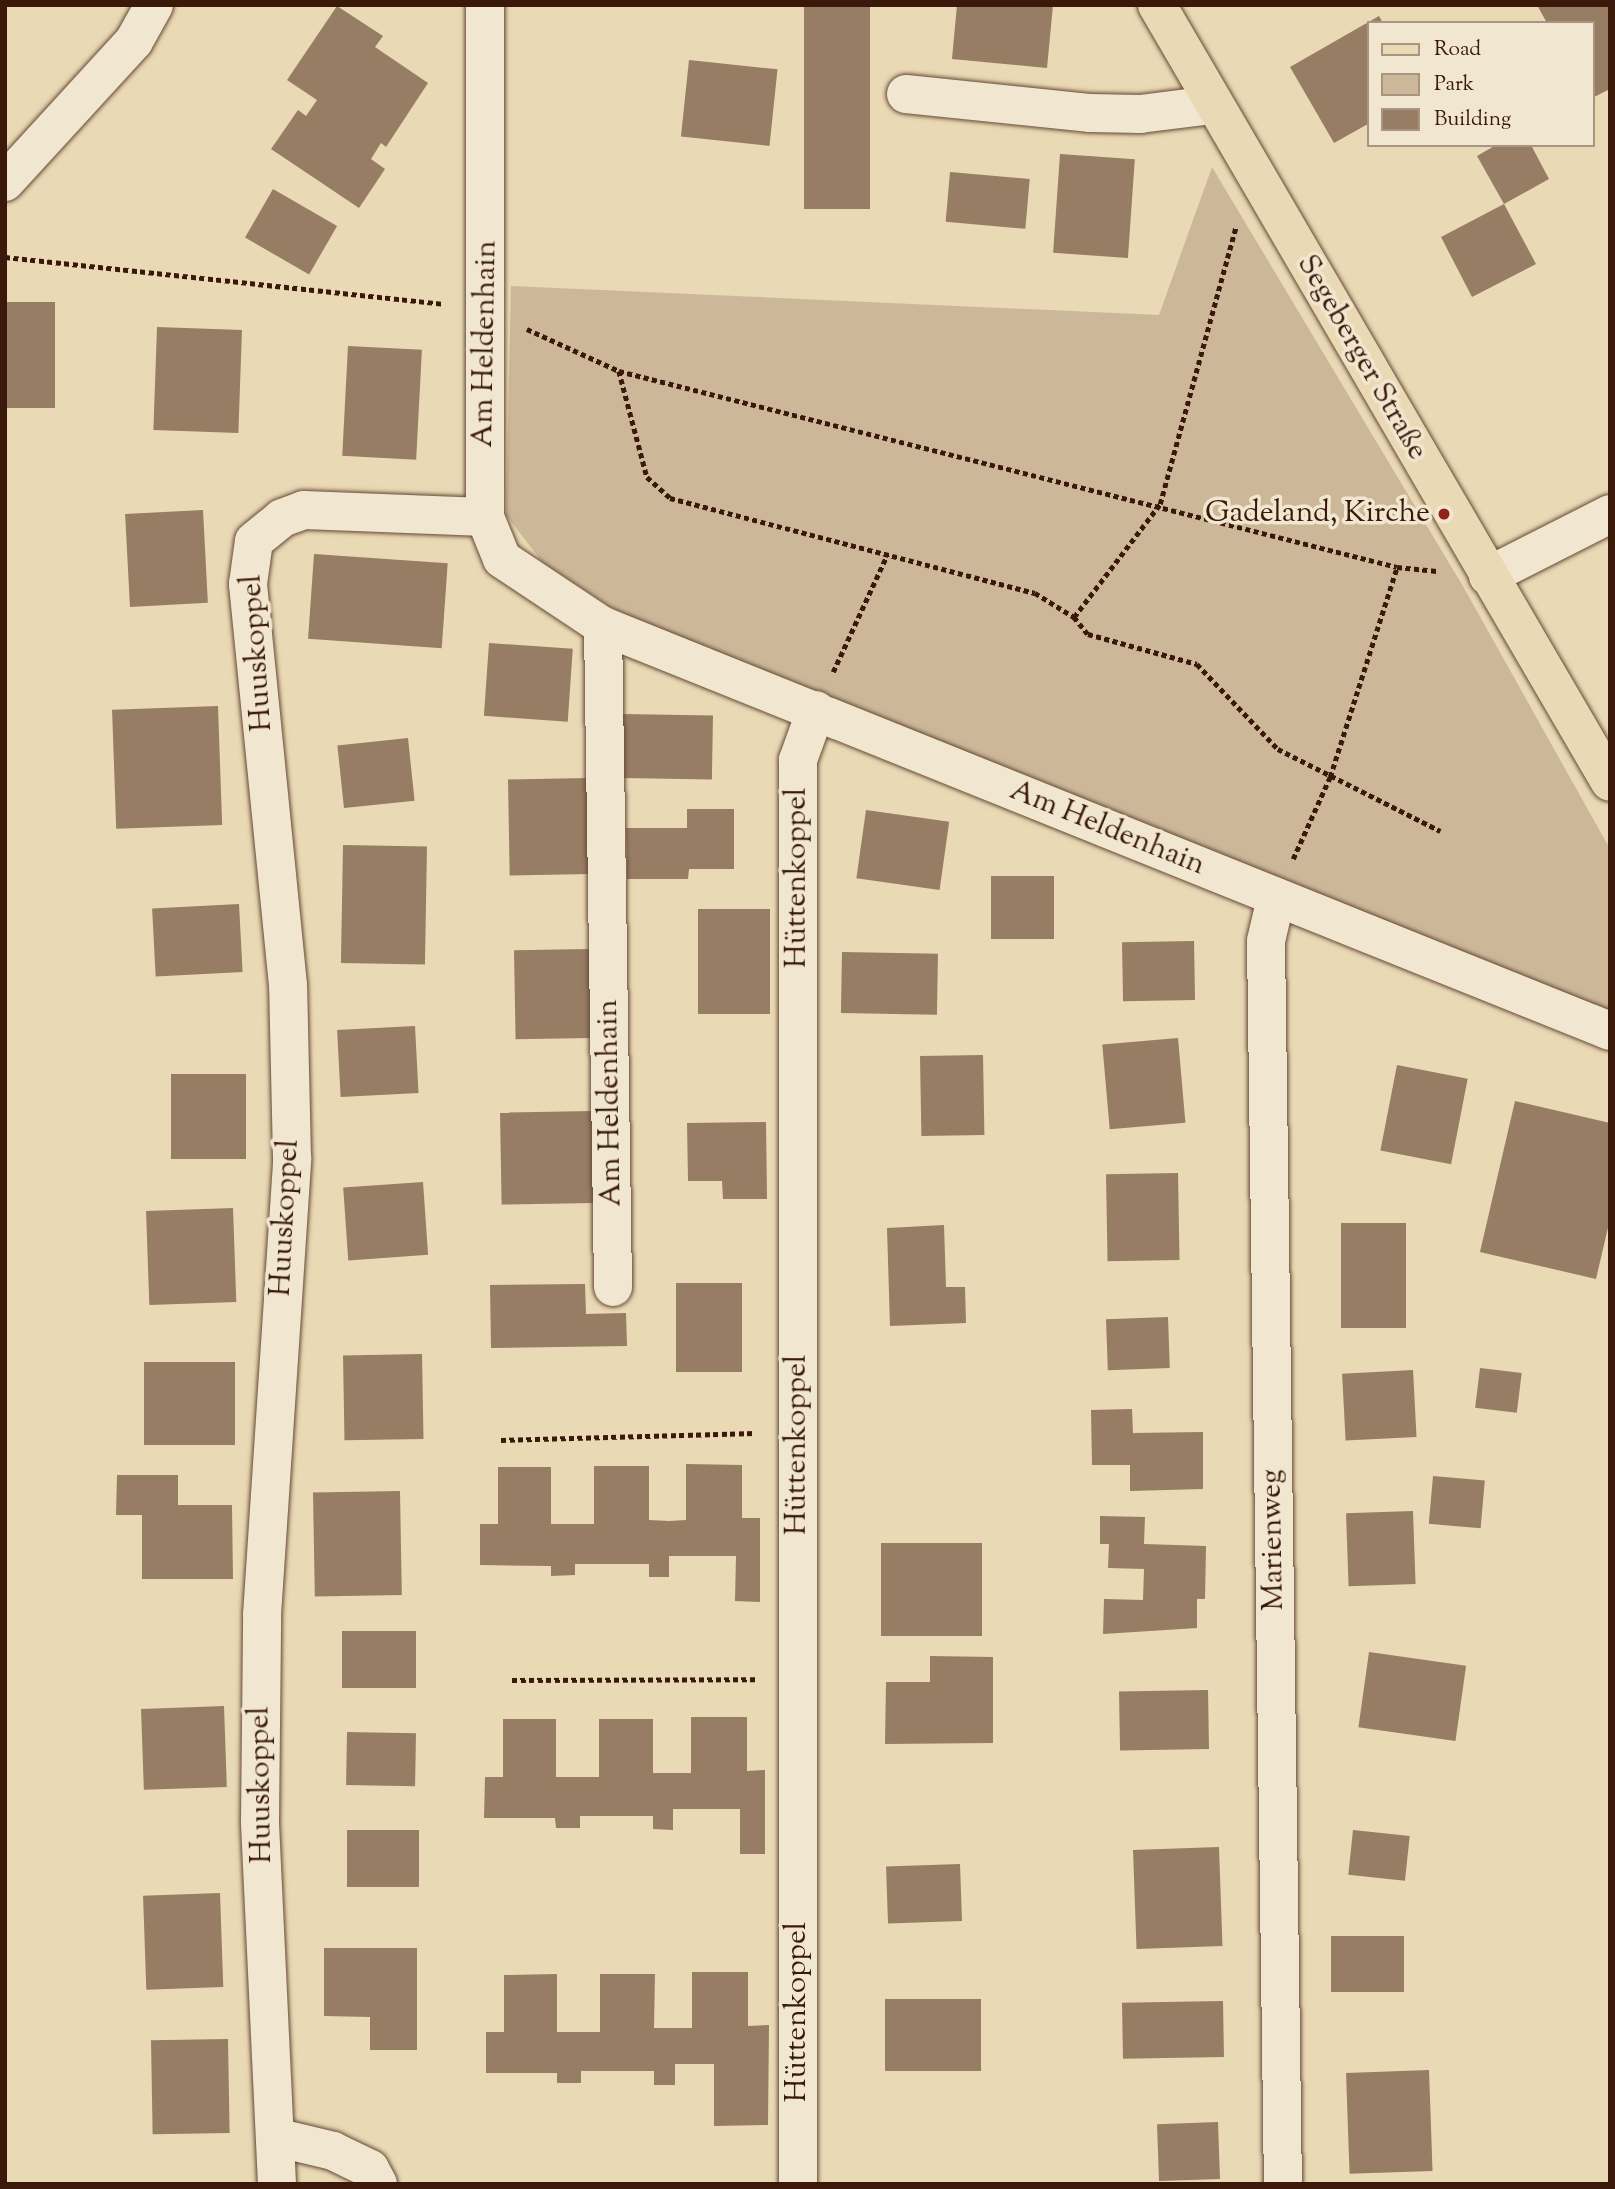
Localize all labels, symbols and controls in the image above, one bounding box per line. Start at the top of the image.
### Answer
legend [1366,21,1594,147]
text: Road [1434,35,1481,65]
text: Park [1434,70,1474,100]
text: Building [1434,105,1511,135]
street label: Am Heldenhain [466,240,506,448]
street label: Segeberger Straße [1288,249,1434,467]
place label: Gadeland, Kirche [1205,496,1430,532]
marker: Gadeland, Kirche [1436,506,1452,522]
street label: Huuskoppel [235,573,281,733]
street label: Am Heldenhain [1004,773,1210,885]
street label: Hüttenkoppel [780,788,816,968]
street label: Am Heldenhain [591,999,631,1207]
street label: Huuskoppel [264,1139,308,1297]
street label: Hüttenkoppel [780,1355,816,1535]
street label: Marienweg [1255,1469,1293,1611]
street label: Huuskoppel [243,1706,281,1864]
street label: Hüttenkoppel [780,1922,816,2102]

